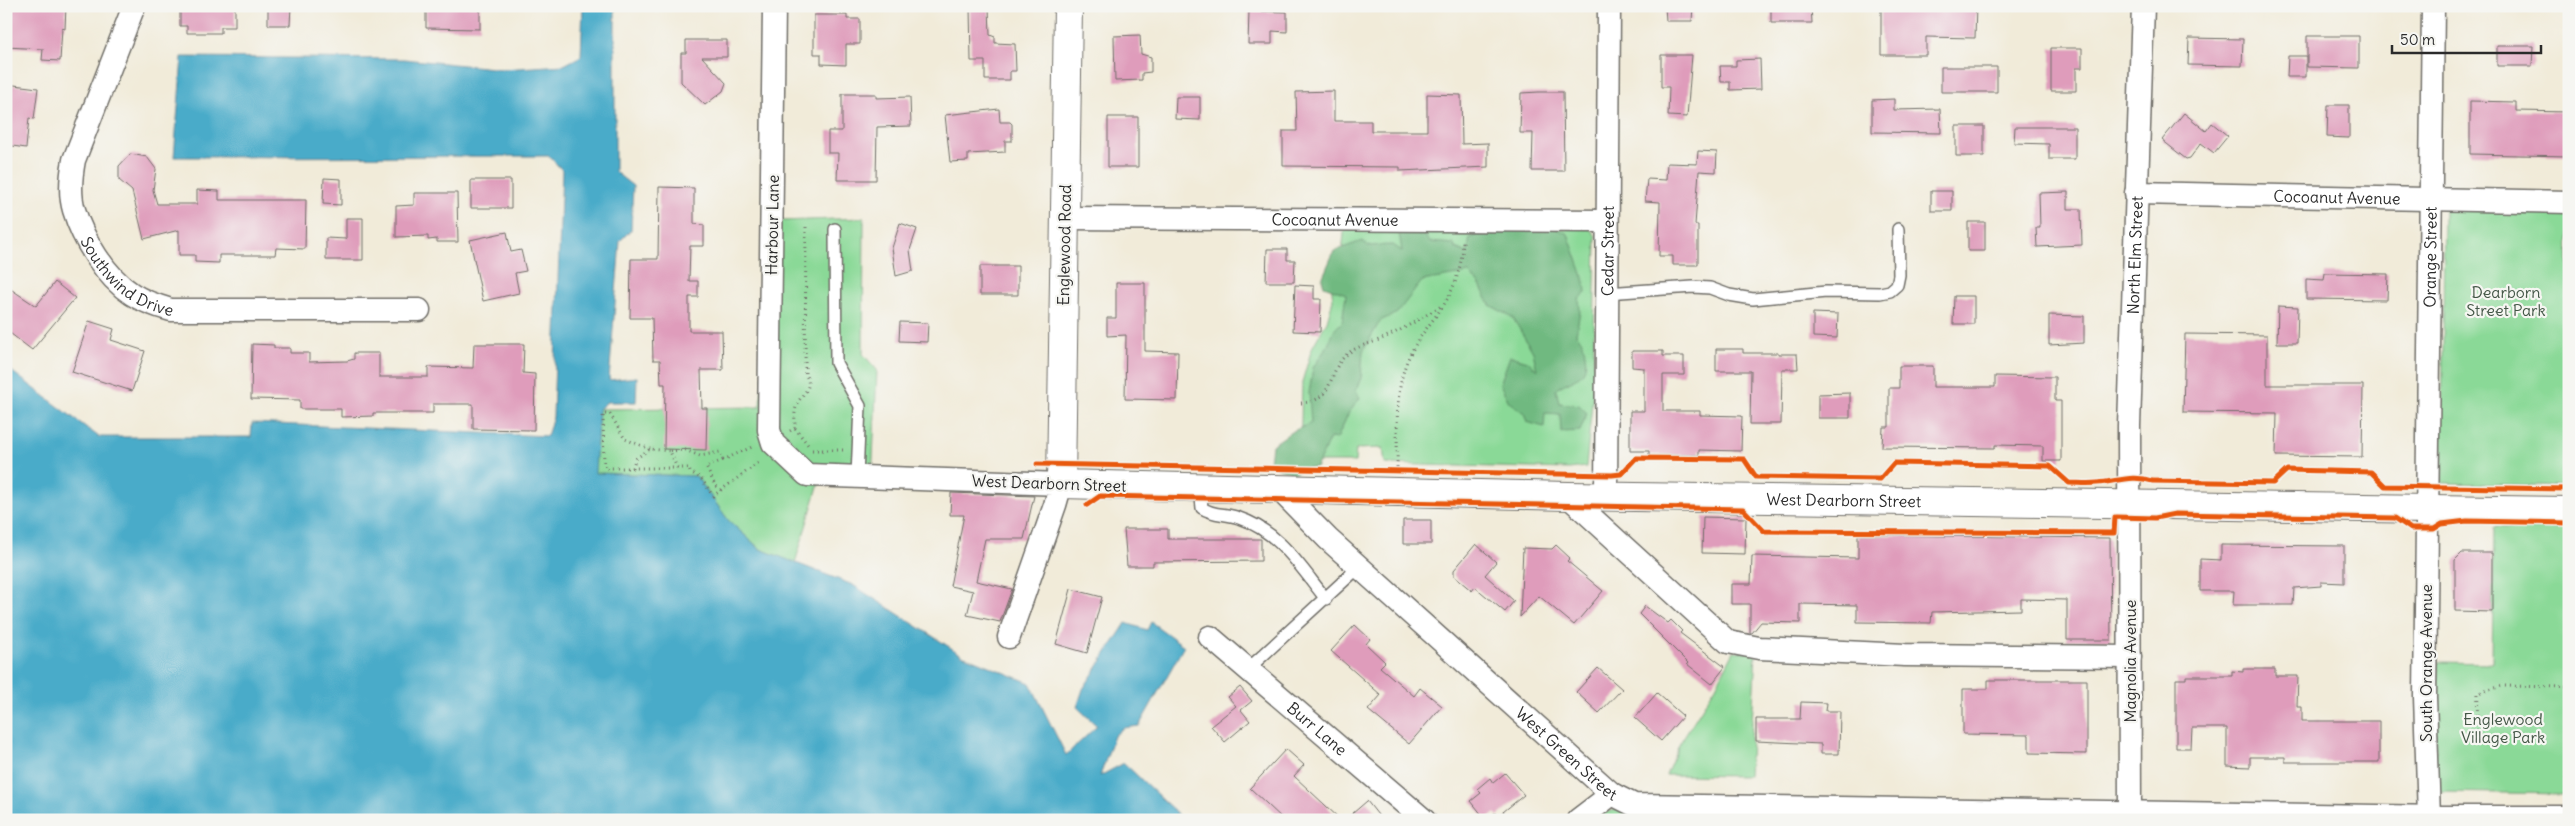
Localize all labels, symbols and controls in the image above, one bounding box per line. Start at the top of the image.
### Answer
scale bar [2392,22,2541,54]
text: 50 m [2400,30,2435,49]
street label: Harbour Lane [761,175,783,275]
street label: Englewood Road [1053,184,1075,306]
street label: Cocoanut Avenue [2273,186,2401,208]
street label: North Elm Street [2123,195,2147,315]
street label: Cedar Street [1597,205,1618,296]
street label: Orange Street [2420,206,2441,308]
street label: Cocoanut Avenue [1271,209,1399,230]
street label: Southwind Drive [77,233,176,320]
park label: Dearborn Street Park [2466,282,2546,320]
street label: West Dearborn Street [971,470,1127,496]
street label: West Dearborn Street [1766,489,1922,511]
street label: South Orange Avenue [2416,584,2436,742]
street label: Magnolia Avenue [2120,600,2140,722]
street label: Burr Lane [1283,698,1351,760]
street label: West Green Street [1512,703,1621,805]
park label: Englewood Village Park [2461,709,2545,747]

